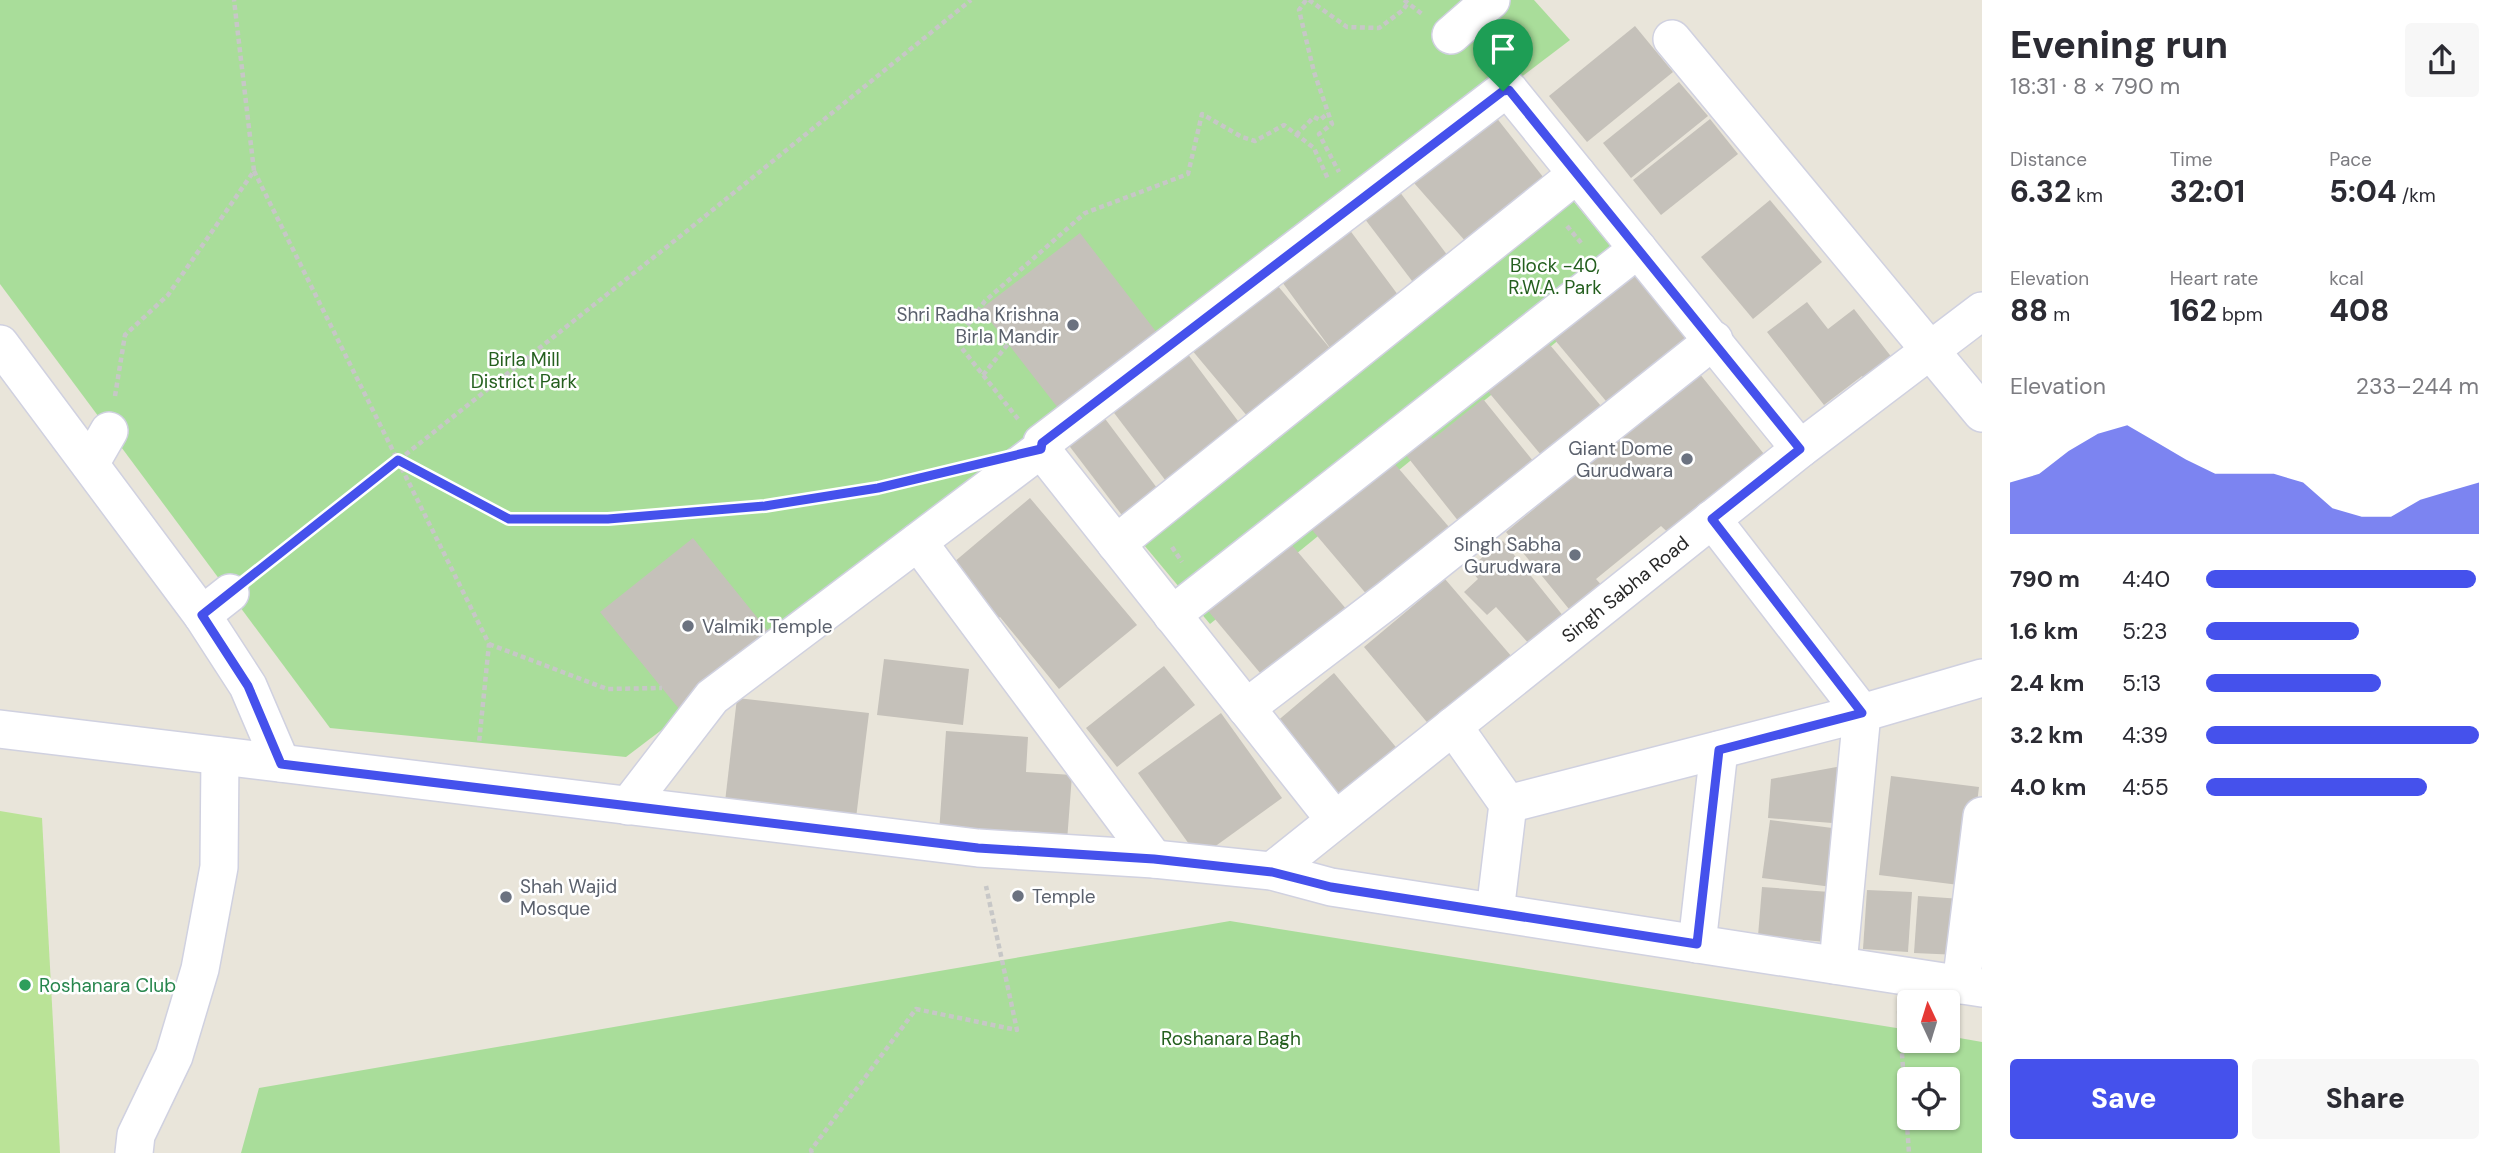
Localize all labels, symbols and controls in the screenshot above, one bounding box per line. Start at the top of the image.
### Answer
pin [1473,19,1533,91]
text: Evening run [2010,20,2228,70]
button: share [2405,23,2479,97]
icon: arrive [1484,30,1522,68]
text: 18:31 · 8 × 790 m [2010,71,2180,101]
text: Distance [2010,147,2087,172]
text: Time [2170,147,2213,172]
text: Pace [2329,147,2372,172]
text: 6.32 [2010,172,2071,211]
text: 32:01 [2170,172,2245,211]
text: 5:04 [2329,172,2397,211]
text: km [2071,183,2103,208]
text: /km [2397,183,2436,208]
park label: Block -40, R.W.A. Park [1508,253,1602,300]
text: Elevation [2010,266,2089,291]
text: Heart rate [2170,266,2258,291]
text: kcal [2329,266,2364,291]
text: 88 [2010,291,2048,330]
text: 162 [2170,291,2217,330]
text: 408 [2329,291,2389,330]
place label: Shri Radha Krishna Birla Mandir [896,302,1059,349]
text: m [2048,302,2070,327]
text: bpm [2217,302,2263,327]
marker: Shri Radha Krishna Birla Mandir [1065,317,1081,333]
park label: Birla Mill District Park [471,347,578,394]
text: Elevation [2010,371,2106,401]
text: 233–244 m [2356,371,2479,401]
place label: Giant Dome Gurudwara [1568,436,1673,483]
marker: Giant Dome Gurudwara [1679,451,1695,467]
street label: Singh Sabha Road [1556,530,1694,648]
place label: Singh Sabha Gurudwara [1453,532,1561,579]
marker: Singh Sabha Gurudwara [1567,547,1583,563]
text: 790 m [2010,564,2080,594]
text: 4:40 [2122,564,2170,594]
place label: Valmiki Temple [702,614,833,639]
text: 1.6 km [2010,616,2078,646]
text: 5:23 [2122,616,2168,646]
marker: Valmiki Temple [680,618,696,634]
text: 2.4 km [2010,668,2084,698]
text: 5:13 [2122,668,2161,698]
text: 3.2 km [2010,720,2083,750]
text: 4:39 [2122,720,2168,750]
text: 4.0 km [2010,772,2086,802]
text: 4:55 [2122,772,2169,802]
place label: Shah Wajid Mosque [520,874,617,921]
place label: Temple [1032,884,1096,909]
marker: Temple [1010,888,1026,904]
marker: Shah Wajid Mosque [498,889,514,905]
place label: Roshanara Club [39,973,176,998]
marker: Roshanara Club [17,977,33,993]
north arrow [1897,990,1960,1054]
map controls [1897,990,1960,1130]
park label: Roshanara Bagh [1161,1026,1301,1051]
button: Save [2010,1059,2238,1139]
button: Share [2252,1059,2479,1139]
button: locate [1897,1067,1960,1130]

